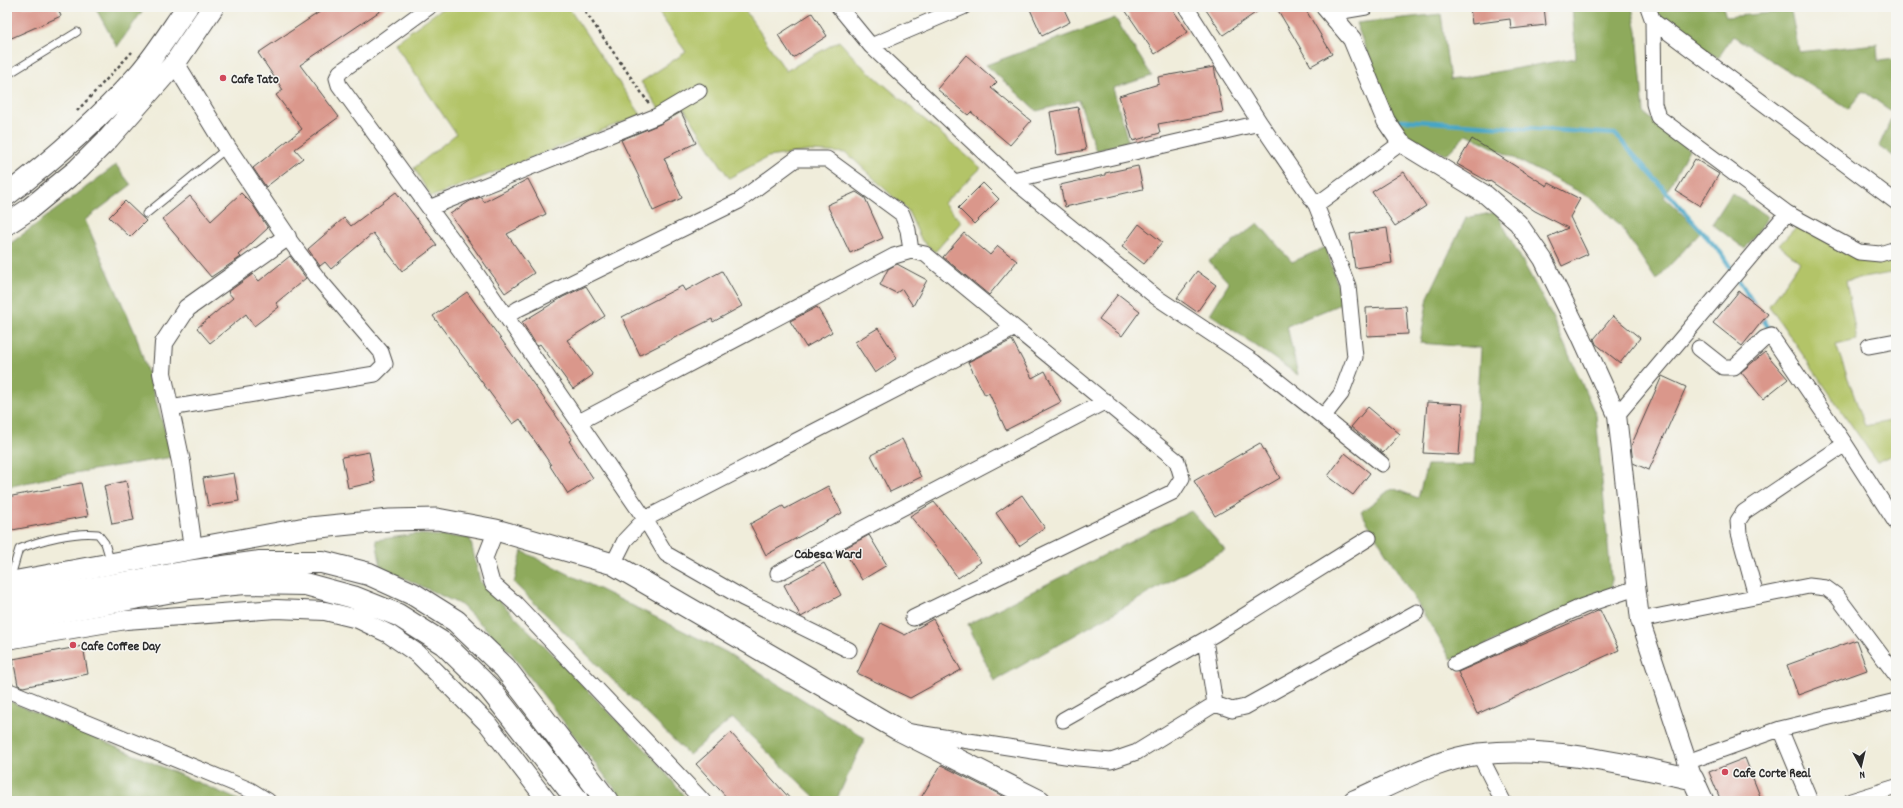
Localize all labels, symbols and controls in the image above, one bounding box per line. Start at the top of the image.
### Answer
place label: Cafe Tato [231,71,279,90]
marker: Cafe Tato [218,73,228,83]
district label: Cabesa Ward [794,545,862,565]
place label: Cafe Coffee Day [81,638,161,657]
marker: Cafe Coffee Day [68,640,78,650]
north arrow [1841,746,1881,786]
place label: Cafe Corte Real [1733,765,1811,784]
text: N [1858,766,1866,782]
marker: Cafe Corte Real [1720,767,1730,777]

